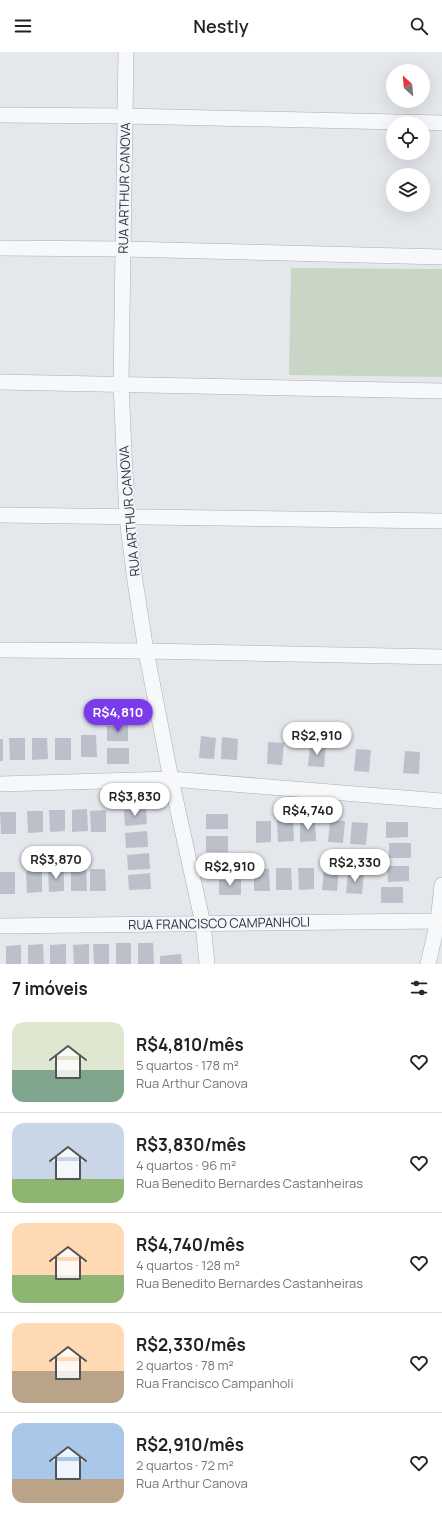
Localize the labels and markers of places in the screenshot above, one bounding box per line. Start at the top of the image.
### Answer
pin: R$4,810 [81,699,155,733]
pin: R$2,910 [280,722,354,756]
pin: R$3,830 [98,783,172,817]
pin: R$4,740 [271,797,345,831]
pin: R$3,870 [19,846,93,880]
pin: R$2,330 [318,849,392,883]
pin: R$2,910 [193,853,267,887]

